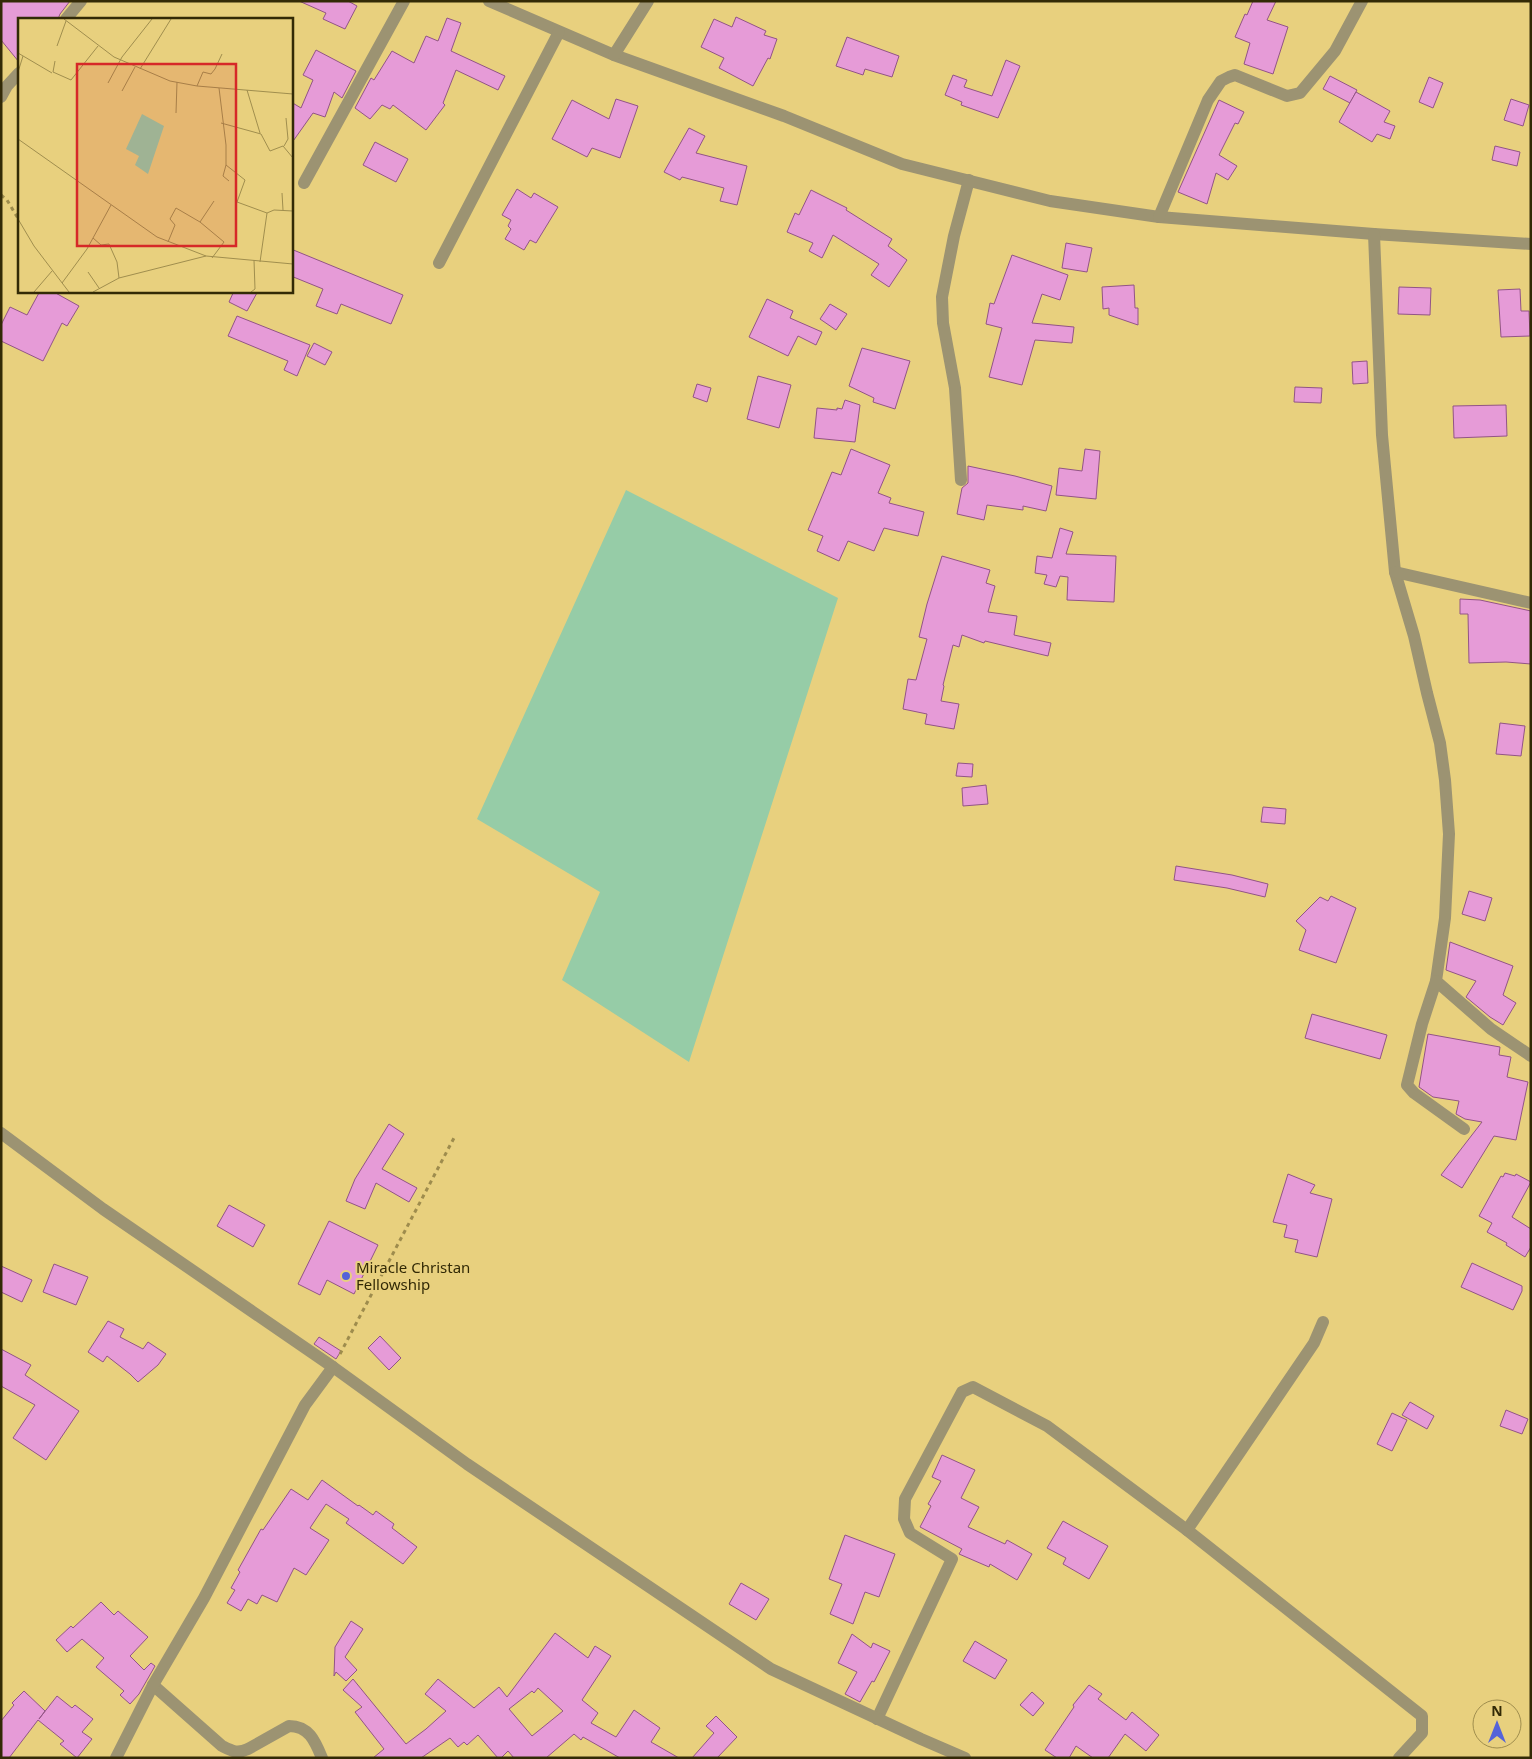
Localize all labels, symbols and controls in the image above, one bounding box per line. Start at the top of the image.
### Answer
inset map [18,18,292,292]
place label: Miracle Christan Fellowship [356,1257,470,1294]
marker: Miracle Christan Fellowship [340,1270,352,1282]
north arrow [1472,1699,1522,1749]
text: N [1491,1701,1503,1720]

